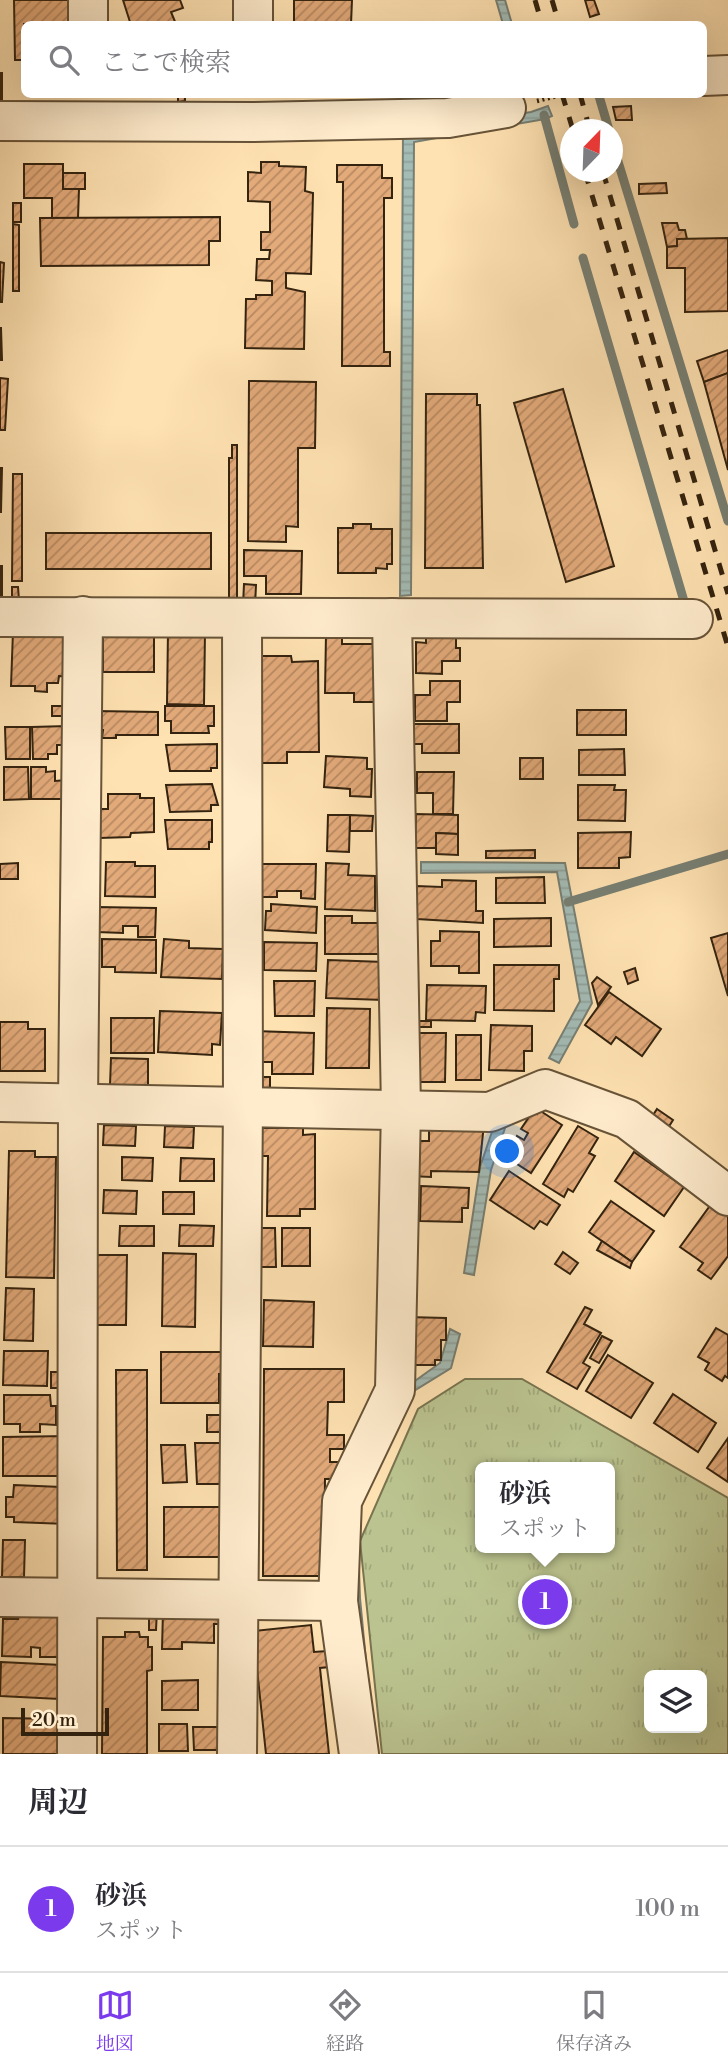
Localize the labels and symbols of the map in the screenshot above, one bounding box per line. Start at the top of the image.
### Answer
north arrow [560,119,623,182]
your location [490,1134,524,1168]
pin: 1 [522,1576,568,1628]
scale bar [21,1705,108,1737]

